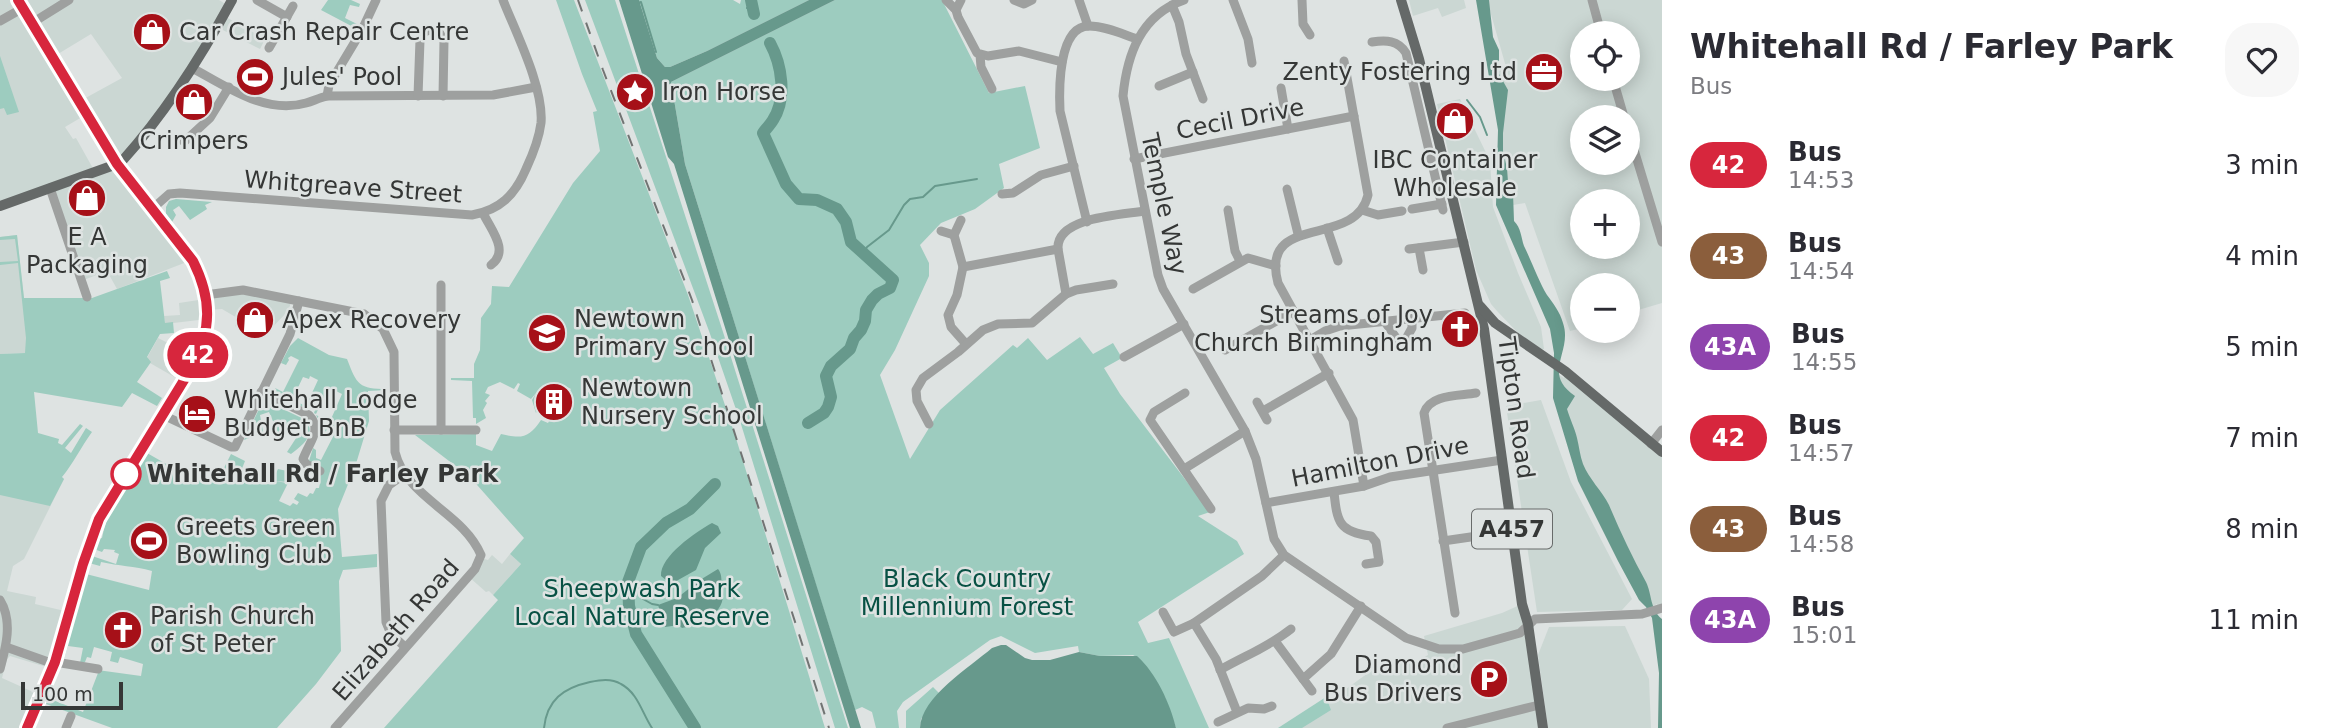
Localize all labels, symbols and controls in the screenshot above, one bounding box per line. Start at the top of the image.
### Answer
shop icon: Car Crash Repair Centre [131,11,173,53]
place label: Car Crash Repair Centre [179,18,469,46]
map controls [1570,21,1640,343]
button: locate [1570,21,1640,91]
button: heart [2225,23,2299,97]
text: Whitehall Rd / Farley Park [1690,27,2173,66]
office icon: Zenty Fostering Ltd [1523,51,1565,93]
sports icon: Jules' Pool [234,56,276,98]
place label: Zenty Fostering Ltd [1282,58,1517,86]
place label: Jules' Pool [280,63,402,91]
place icon: Iron Horse [614,71,656,113]
text: Bus [1690,73,1732,99]
place label: Iron Horse [662,78,786,106]
shop icon: Crimpers [173,81,215,123]
street label: Cecil Drive [1174,93,1306,145]
shop icon: IBC Container Wholesale [1434,100,1476,142]
button: layers [1570,105,1640,175]
place label: Crimpers [139,127,249,155]
street label: Temple Way [1135,130,1193,277]
text: Bus [1788,137,1842,167]
place label: IBC Container Wholesale [1373,146,1538,202]
text: 3 min [2225,150,2299,180]
text: 42 [1712,151,1745,179]
street label: Whitgreave Street [243,165,463,209]
text: 14:53 [1788,167,1854,193]
shop icon: E A Packaging [66,177,108,219]
button: + [1570,189,1640,259]
place label: E A Packaging [26,223,148,279]
text: Bus [1788,228,1842,258]
text: 4 min [2225,241,2299,271]
text: 43 [1712,242,1745,270]
text: 14:54 [1788,258,1854,284]
button: − [1570,273,1640,343]
shop icon: Apex Recovery [234,299,276,341]
place label: Streams of Joy Church Birmingham [1194,301,1433,357]
place label: Newtown Primary School [574,305,754,361]
place label: Apex Recovery [282,306,461,334]
church icon: Streams of Joy Church Birmingham [1439,308,1481,350]
school or university icon: Newtown Primary School [526,312,568,354]
text: Bus [1791,319,1845,349]
line badge: 42 [166,332,230,378]
text: 5 min [2225,332,2299,362]
text: 43A [1704,333,1756,361]
street label: Tipton Road [1492,334,1540,481]
text: 42 [181,341,215,369]
text: 14:55 [1791,349,1857,375]
place label: Newtown Nursery School [581,374,763,430]
building icon: Newtown Nursery School [533,381,575,423]
place label: Whitehall Lodge Budget BnB [224,386,418,442]
hotel icon: Whitehall Lodge Budget BnB [176,393,218,435]
text: Bus [1788,410,1842,440]
text: 7 min [2225,423,2299,453]
text: 42 [1712,424,1745,452]
street label: Hamilton Drive [1289,431,1471,493]
text: 14:57 [1788,440,1854,466]
marker: Whitehall Rd / Farley Park [111,459,141,489]
place label: Whitehall Rd / Farley Park [147,460,499,488]
text: Bus [1788,501,1842,531]
road number: A457 [1472,509,1552,548]
place label: Greets Green Bowling Club [176,513,336,569]
text: 8 min [2225,514,2299,544]
text: 43 [1712,515,1745,543]
sports icon: Greets Green Bowling Club [128,520,170,562]
text: 14:58 [1788,531,1854,557]
street label: Elizabeth Road [327,554,465,706]
park label: Black Country Millennium Forest [861,565,1073,621]
park label: Sheepwash Park Local Nature Reserve [514,575,770,631]
text: Bus [1791,592,1845,622]
place label: Parish Church of St Peter [150,602,315,658]
text: 11 min [2209,605,2299,635]
text: 43A [1704,606,1756,634]
church icon: Parish Church of St Peter [102,609,144,651]
text: 15:01 [1791,622,1857,648]
place label: Diamond Bus Drivers [1324,651,1462,707]
parking icon: Diamond Bus Drivers [1468,658,1510,700]
scale bar [21,679,122,711]
text: 100 m [32,683,93,705]

